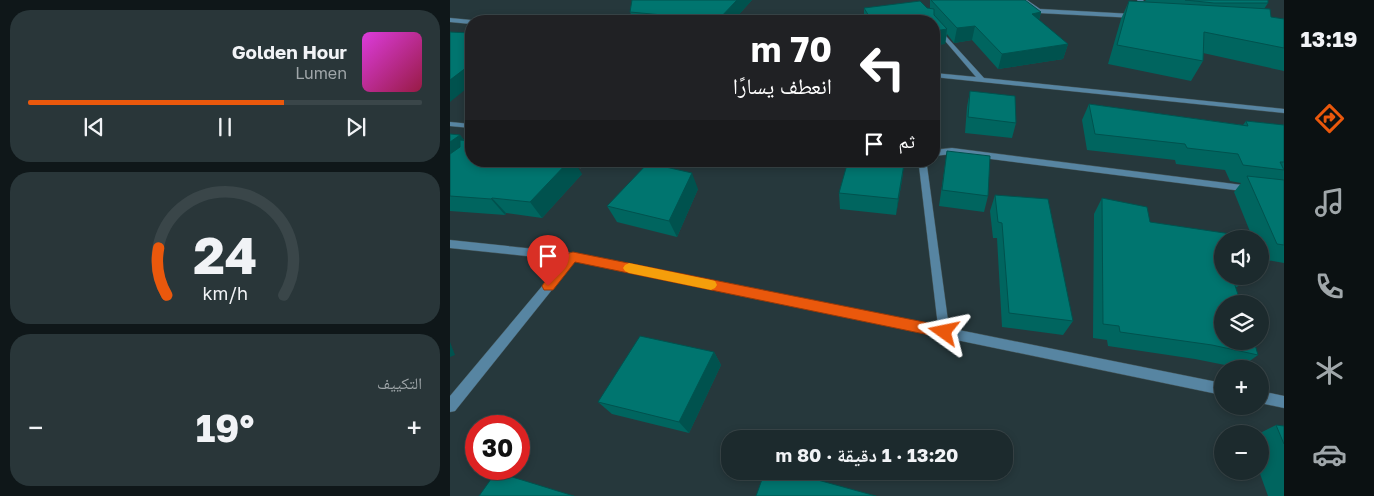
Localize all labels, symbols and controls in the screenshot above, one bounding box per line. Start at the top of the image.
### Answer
text: 13:19 [1300,25,1358,52]
text: 70 m [751,28,832,70]
icon: left [850,35,915,100]
text: Golden Hour [232,40,347,63]
text: Lumen [295,63,347,83]
text: انعطف يسارًا [733,72,832,99]
icon: directions [1312,101,1347,136]
icon: previous [80,113,108,141]
icon: pause [211,113,239,141]
icon: next [342,113,370,141]
text: ثم [898,129,915,152]
icon: arrive [860,130,888,158]
icon: music [1312,185,1347,220]
text: 24 [193,223,257,285]
map controls [1214,230,1269,480]
button: sound [1214,230,1269,285]
pin [527,235,569,286]
icon: arrive [534,242,562,270]
icon: phone [1312,269,1347,304]
text: km/h [202,282,248,304]
button: layers [1214,295,1269,350]
position arrow [917,305,969,357]
icon: climate [1312,353,1347,388]
button: + [1214,360,1269,415]
text: التكييف [377,373,422,393]
text: 19° [196,405,254,450]
text: − [28,411,43,444]
text: + [407,411,422,444]
speed limit sign: 30 [465,415,530,480]
button: − [1214,425,1269,480]
icon: car [1312,437,1347,472]
text: 13:20 · 1 دقيقة · 80 m [776,443,958,466]

